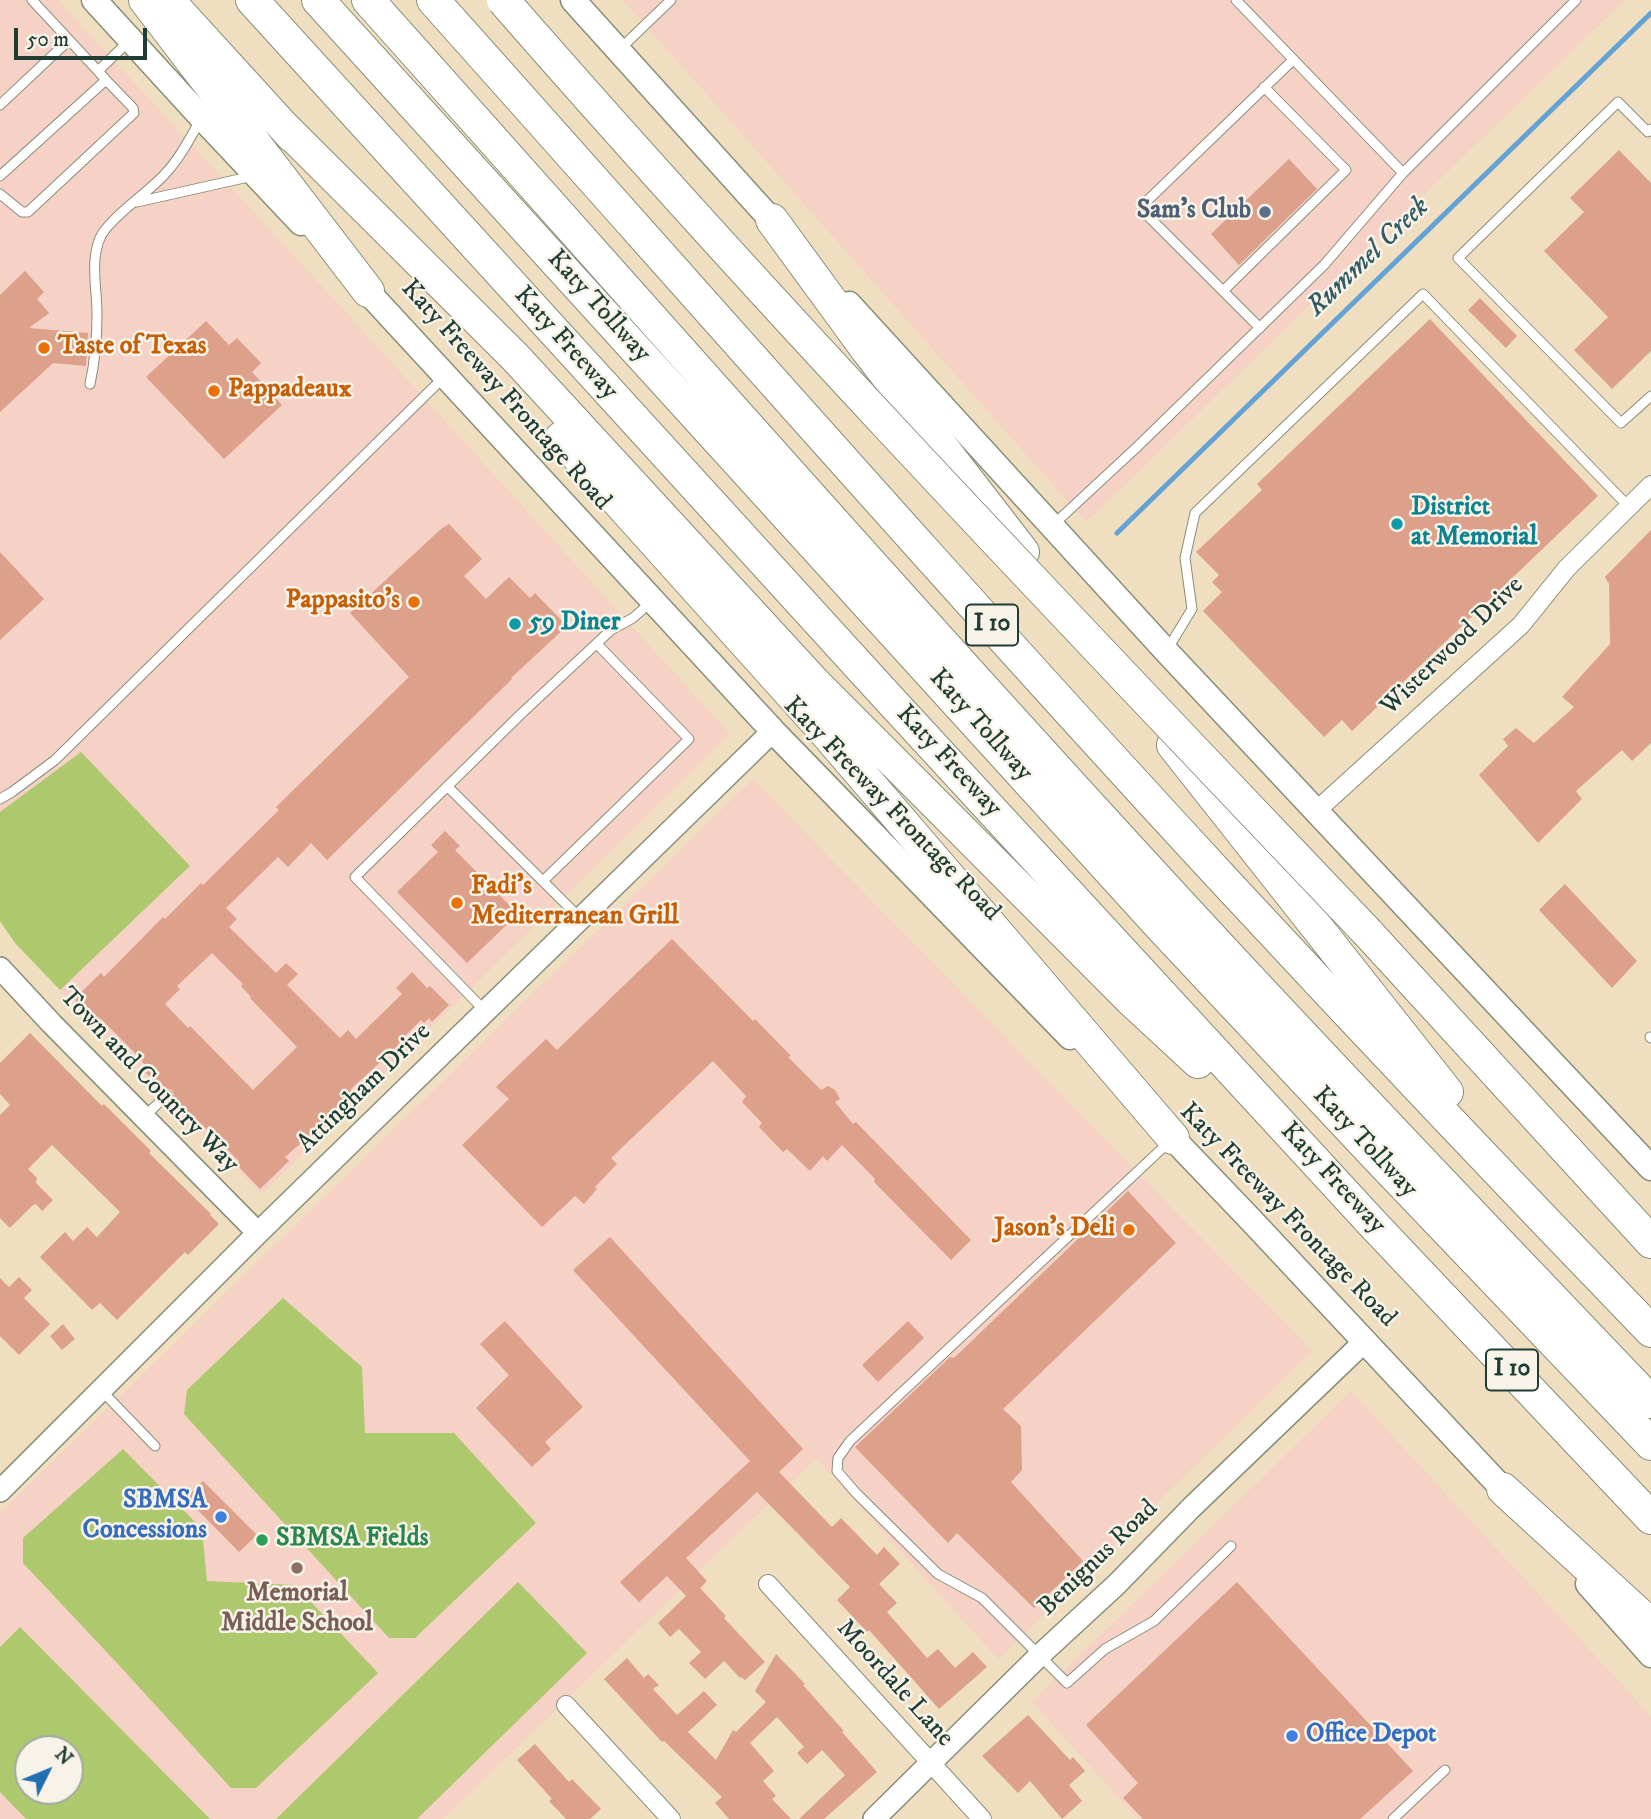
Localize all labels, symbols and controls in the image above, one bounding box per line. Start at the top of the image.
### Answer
scale bar [18,14,150,58]
text: 50 m [27,27,69,53]
water label: Rummel Creek [1301,191,1437,325]
place label: Sam's Club [1137,196,1251,228]
marker: Sam's Club [1257,204,1273,220]
street label: Katy Tollway [539,244,657,370]
street label: Katy Freeway Frontage Road [393,274,617,518]
street label: Katy Freeway [506,281,624,407]
place label: Taste of Texas [58,332,207,364]
marker: Taste of Texas [36,340,52,356]
place label: Pappadeaux [228,375,351,407]
marker: Pappadeaux [206,383,222,399]
place label: District at Memorial [1411,493,1537,554]
marker: District at Memorial [1389,516,1405,532]
street label: Wisterwood Drive [1375,571,1531,723]
place label: Pappasito's [285,586,400,618]
marker: Pappasito's [406,594,422,610]
road number: I 10 [966,604,1018,646]
place label: 59 Diner [529,608,620,640]
marker: 59 Diner [507,616,523,632]
street label: Katy Tollway [921,663,1039,789]
street label: Katy Freeway Frontage Road [776,691,1006,929]
street label: Katy Freeway [888,700,1008,824]
place label: Fadi's Mediterranean Grill [471,872,679,934]
marker: Fadi's Mediterranean Grill [449,895,465,911]
street label: Town and Country Way [51,982,245,1180]
street label: Attingham Drive [292,1017,438,1161]
street label: Katy Tollway [1305,1081,1423,1205]
street label: Katy Freeway Frontage Road [1172,1097,1402,1335]
street label: Katy Freeway [1272,1117,1392,1241]
place label: Jason's Deli [994,1214,1115,1246]
marker: Jason's Deli [1121,1222,1137,1238]
road number: I 10 [1486,1350,1538,1390]
place label: SBMSA Concessions [83,1486,207,1548]
street label: Benignus Road [1033,1494,1165,1624]
marker: SBMSA Concessions [213,1509,229,1525]
place label: SBMSA Fields [276,1524,428,1556]
marker: SBMSA Fields [254,1532,270,1548]
marker: Memorial Middle School [289,1560,305,1576]
place label: Memorial Middle School [221,1579,373,1640]
street label: Moordale Lane [829,1614,959,1754]
place label: Office Depot [1306,1720,1436,1752]
marker: Office Depot [1284,1728,1300,1744]
north arrow [14,1735,84,1805]
text: N [50,1743,77,1770]

